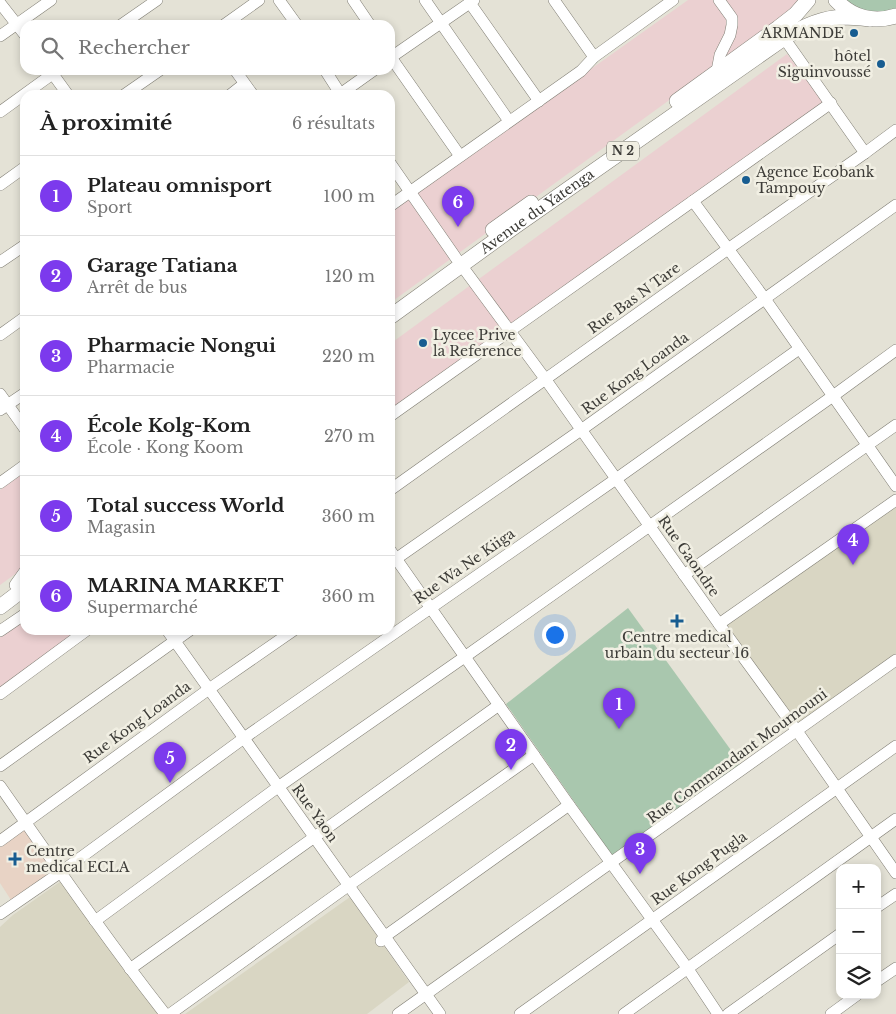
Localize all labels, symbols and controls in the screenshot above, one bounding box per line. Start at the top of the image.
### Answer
search box [20,20,395,75]
place label: ARMANDE [760,24,844,42]
marker: ARMANDE [848,27,860,39]
icon: search [38,34,66,62]
text: Rechercher [78,36,190,59]
place label: hôtel Siguinvoussé [778,47,871,81]
marker: hôtel Siguinvoussé [875,58,887,70]
text: À proximité [40,110,172,136]
text: 6 résultats [292,113,375,133]
road number: N 2 [607,142,639,160]
place label: Agence Ecobank Tampouy [755,163,875,197]
street label: Avenue du Yatenga [476,165,598,258]
text: Plateau omnisport [87,174,272,197]
marker: Agence Ecobank Tampouy [740,174,752,186]
text: 1 [53,186,59,206]
text: 100 m [323,186,375,206]
pin: 6 [442,186,474,227]
text: Sport [87,197,132,217]
text: Garage Tatiana [87,254,238,277]
street label: Rue Bas N Tare [584,259,684,337]
text: 2 [51,266,61,286]
text: 120 m [325,266,375,286]
text: Arrêt de bus [87,277,187,297]
place label: Lycee Prive la Reference [433,326,521,360]
street label: Rue Kong Loanda [578,328,692,418]
text: Pharmacie Nongui [87,334,276,357]
marker: Lycee Prive la Reference [417,337,429,349]
text: 3 [51,346,61,366]
text: 220 m [322,346,375,366]
text: Pharmacie [87,357,175,377]
text: École Kolg-Kom [87,414,251,437]
text: 4 [51,426,61,446]
text: 270 m [324,426,375,446]
text: École · Kong Koom [87,437,243,457]
text: Total success World [87,494,284,517]
text: 5 [51,506,61,526]
text: 360 m [322,506,375,526]
street label: Rue Gaondre [654,512,724,600]
text: Magasin [87,517,156,537]
street label: Rue Wa Ne Kiiga [410,524,518,608]
pin: 4 [837,524,869,565]
text: MARINA MARKET [87,574,283,597]
text: 6 [51,586,61,606]
text: 360 m [322,586,375,606]
text: Supermarché [87,597,198,617]
marker: Centre medical urbain du secteur 16 [671,615,683,627]
your location [542,622,568,648]
place label: Centre medical urbain du secteur 16 [605,628,749,662]
street label: Rue Kong Loanda [80,677,194,767]
street label: Rue Commandant Moumouni [644,685,831,827]
pin: 1 [603,688,635,729]
pin: 2 [495,729,527,770]
pin: 5 [154,742,186,783]
street label: Rue Yaon [288,780,342,846]
street label: Rue Kong Pugla [648,827,750,909]
pin: 3 [624,833,656,874]
place label: Centre medical ECLA [26,842,130,876]
marker: Centre medical ECLA [8,852,22,866]
map controls [836,864,881,999]
button: + [836,864,881,909]
button: − [836,909,881,954]
button: layers [836,954,881,999]

